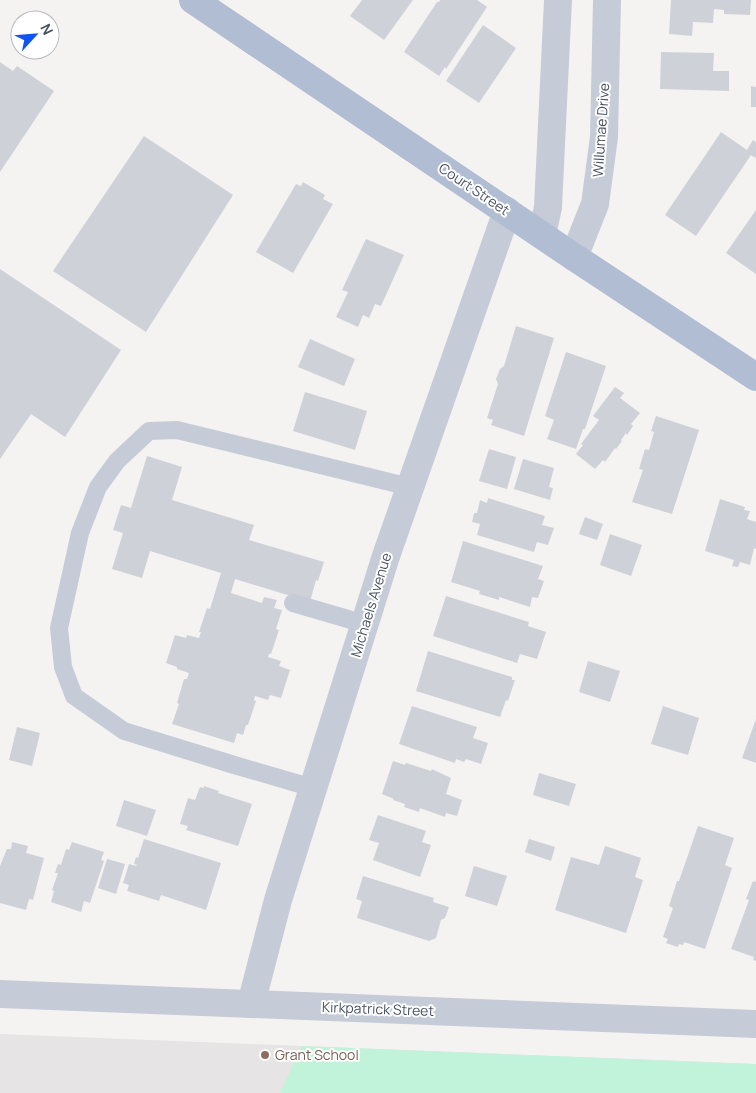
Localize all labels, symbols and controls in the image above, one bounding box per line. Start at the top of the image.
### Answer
north arrow [10,10,60,60]
text: N [36,20,58,38]
street label: Willumae Drive [588,82,613,178]
street label: Court Street [435,158,514,219]
street label: Michaels Avenue [346,550,395,659]
street label: Kirkpatrick Street [322,997,435,1020]
place label: Grant School [275,1045,359,1064]
marker: Grant School [259,1049,271,1061]

